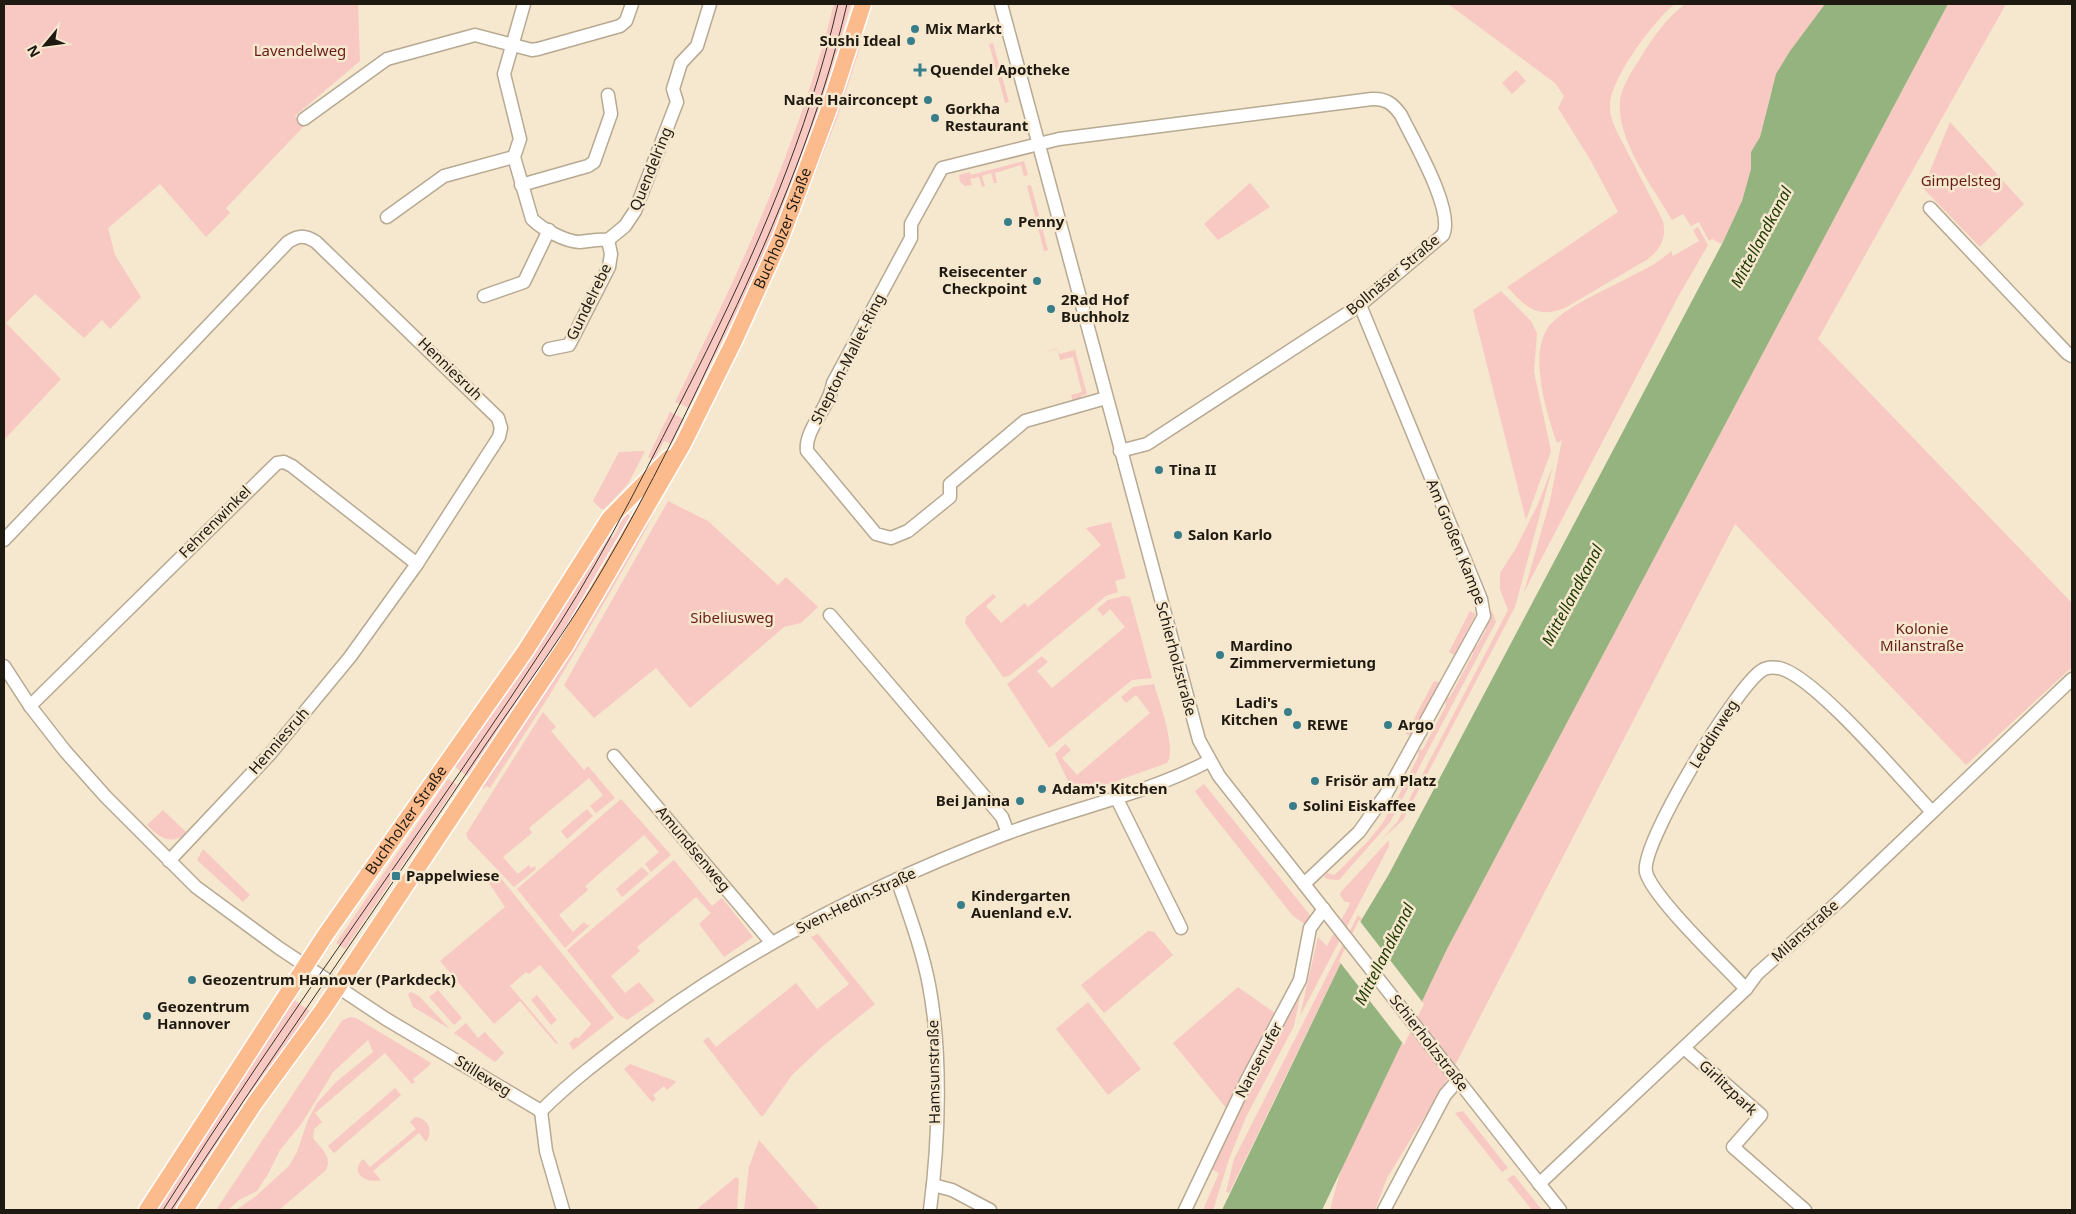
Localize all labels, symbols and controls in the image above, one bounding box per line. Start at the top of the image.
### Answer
place label: Mix Markt [925,18,1002,38]
north arrow [20,20,70,70]
marker: Mix Markt [909,23,921,35]
place label: Sushi Ideal [820,30,901,50]
marker: Sushi Ideal [905,35,917,47]
park label: Lavendelweg [254,40,346,60]
text: N [22,42,44,61]
place label: Quendel Apotheke [930,59,1070,79]
marker: Quendel Apotheke [914,64,926,76]
place label: Nade Hairconcept [784,89,918,109]
marker: Nade Hairconcept [922,94,934,106]
place label: Gorkha Restaurant [945,98,1029,135]
marker: Gorkha Restaurant [929,112,941,124]
street label: Quendelring [624,124,676,214]
street label: Buchholzer Straße [748,164,815,292]
park label: Gimpelsteg [1921,170,2001,190]
water label: Mittellandkanal [1725,182,1797,291]
place label: Penny [1018,211,1065,231]
marker: Penny [1002,216,1014,228]
street label: Bollnäser Straße [1342,229,1443,319]
street label: Gundelrebe [561,260,615,343]
place label: Reisecenter Checkpoint [939,261,1027,298]
marker: Reisecenter Checkpoint [1031,275,1043,287]
place label: 2Rad Hof Buchholz [1061,289,1130,326]
street label: Shepton-Mallet-Ring [806,290,889,427]
marker: 2Rad Hof Buchholz [1045,303,1057,315]
street label: Henniesruh [414,332,487,404]
place label: Tina II [1169,459,1217,479]
marker: Tina II [1153,464,1165,476]
street label: Am Großen Kampe [1423,476,1491,607]
street label: Fehrenwinkel [174,481,255,562]
place label: Salon Karlo [1188,524,1272,544]
marker: Salon Karlo [1172,529,1184,541]
water label: Mittellandkanal [1536,540,1608,649]
street label: Schierholzstraße [1152,599,1202,718]
park label: Sibeliusweg [690,607,774,627]
park label: Kolonie Milanstraße [1880,618,1964,655]
place label: Mardino Zimmervermietung [1230,635,1376,672]
marker: Mardino Zimmervermietung [1214,649,1226,661]
place label: Ladi's Kitchen [1221,692,1278,729]
street label: Leddinweg [1684,695,1742,772]
street label: Henniesruh [244,703,313,778]
marker: Ladi's Kitchen [1282,706,1294,718]
place label: REWE [1307,714,1348,734]
place label: Argo [1398,714,1434,734]
marker: REWE [1291,719,1303,731]
marker: Argo [1382,719,1394,731]
street label: Buchholzer Straße [360,761,451,878]
place label: Frisör am Platz [1325,770,1436,790]
marker: Frisör am Platz [1309,775,1321,787]
place label: Adam's Kitchen [1052,778,1167,798]
marker: Adam's Kitchen [1036,783,1048,795]
place label: Bei Janina [936,790,1010,810]
marker: Bei Janina [1014,795,1026,807]
place label: Solini Eiskaffee [1303,795,1416,815]
marker: Solini Eiskaffee [1287,800,1299,812]
street label: Amundsenweg [652,801,735,895]
street label: Sven-Hedin-Straße [792,862,919,938]
place label: Pappelwiese [406,865,499,885]
marker: Pappelwiese [390,870,402,882]
place label: Kindergarten Auenland e.V. [971,885,1072,922]
street label: Milanstraße [1766,895,1842,966]
marker: Kindergarten Auenland e.V. [955,899,967,911]
water label: Mittellandkanal [1349,899,1420,1009]
place label: Geozentrum Hannover (Parkdeck) [202,969,456,989]
marker: Geozentrum Hannover (Parkdeck) [186,974,198,986]
street label: Schierholzstraße [1386,990,1474,1095]
place label: Geozentrum Hannover [157,996,250,1033]
marker: Geozentrum Hannover [141,1010,153,1022]
street label: Nansenufer [1230,1018,1286,1101]
street label: Hamsunstraße [922,1020,944,1124]
street label: Stilleweg [452,1050,516,1100]
street label: Girlitzpark [1695,1055,1762,1119]

